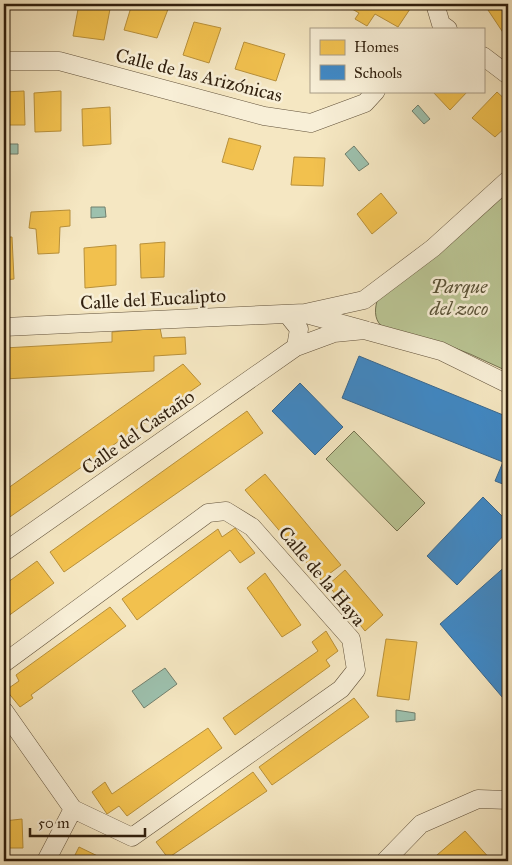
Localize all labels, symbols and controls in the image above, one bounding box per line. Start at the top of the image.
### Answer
legend [310,28,484,92]
text: Homes [354,38,399,56]
street label: Calle de las Arizónicas [113,43,285,107]
text: Schools [354,64,402,82]
park label: Parque del zoco [429,275,488,320]
street label: Calle del Eucalipto [80,284,227,314]
street label: Calle del Castaño [77,384,199,479]
street label: Calle de la Haya [274,521,371,631]
scale bar [30,805,145,837]
text: 50 m [38,814,70,832]

